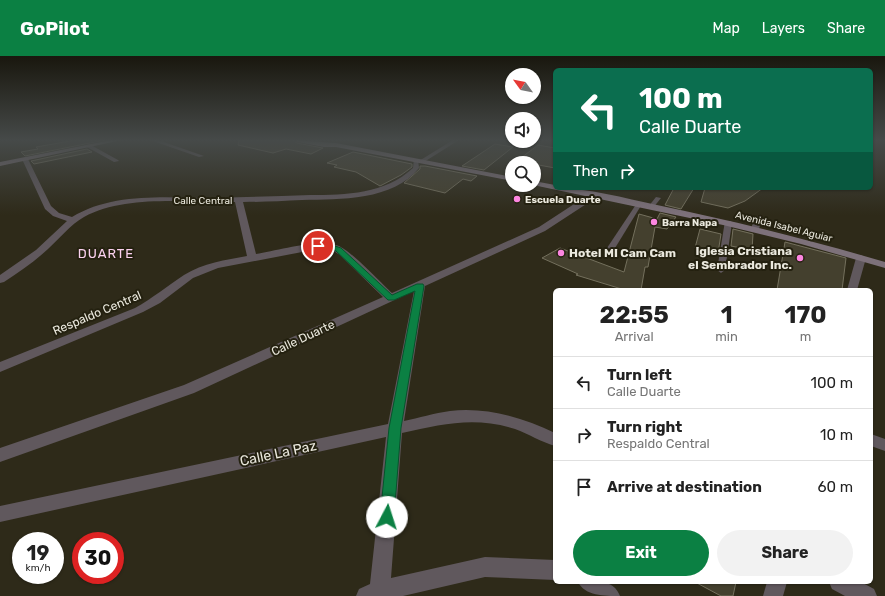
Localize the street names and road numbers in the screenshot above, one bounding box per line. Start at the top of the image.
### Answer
street label: Calle Central [174,195,232,207]
street label: Avenida Isabel Aguiar [734,209,834,245]
street label: Respaldo Central [51,288,143,338]
street label: Calle Duarte [269,317,337,359]
street label: Calle La Paz [238,437,318,470]

